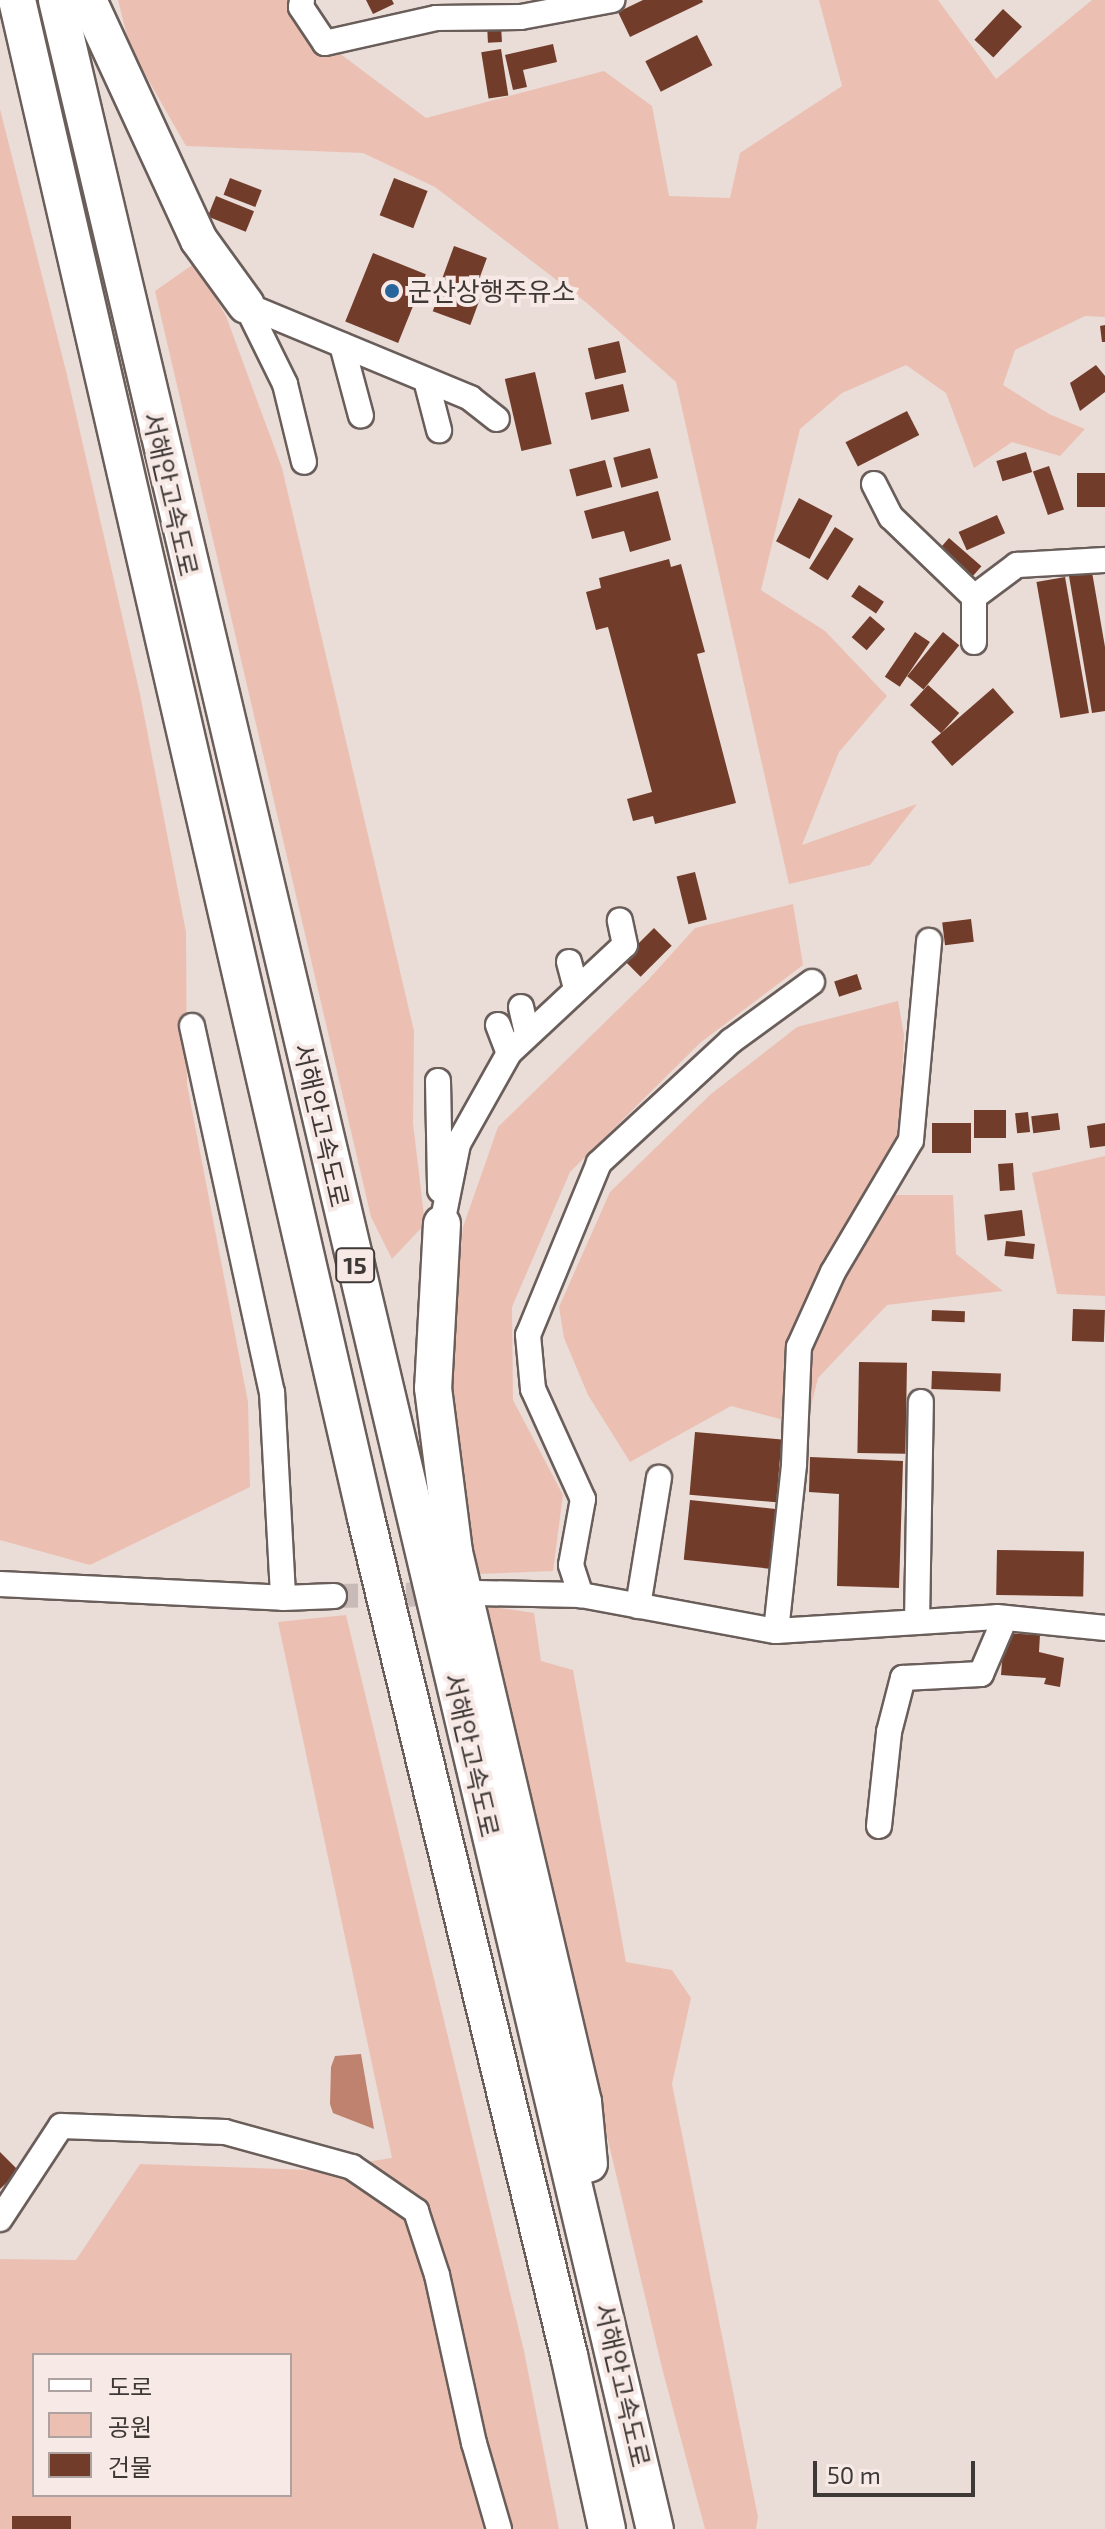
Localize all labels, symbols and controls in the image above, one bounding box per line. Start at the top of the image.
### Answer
place label: 군산상행주유소 [408,275,575,307]
marker: 군산상행주유소 [383,282,401,300]
street label: 서해안고속도로 [137,409,205,579]
street label: 서해안고속도로 [288,1040,356,1210]
road number: 15 [335,1245,375,1285]
street label: 서해안고속도로 [438,1670,506,1840]
street label: 서해안고속도로 [589,2300,657,2470]
legend [32,2353,292,2497]
text: 도로 [108,2372,152,2401]
text: 공원 [108,2412,152,2441]
scale bar [817,2445,979,2495]
text: 건물 [108,2452,152,2481]
text: 50 m [827,2460,881,2489]

